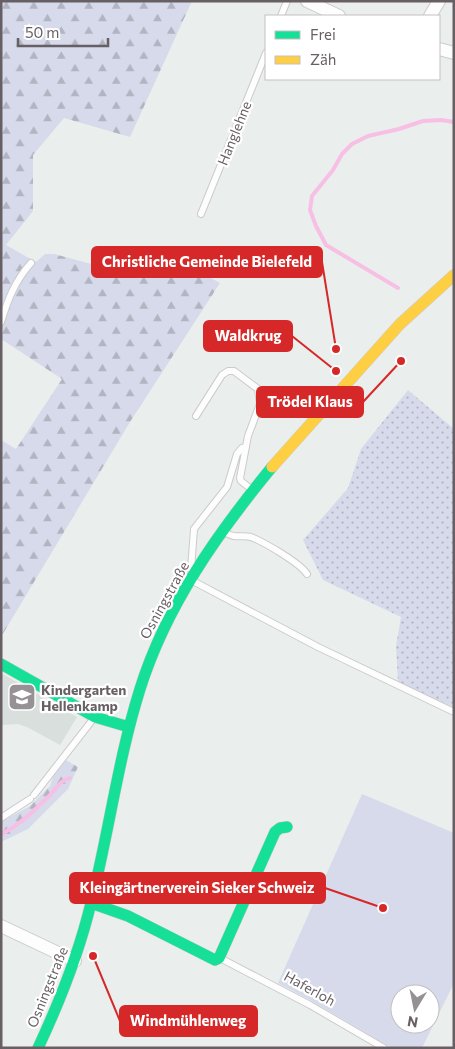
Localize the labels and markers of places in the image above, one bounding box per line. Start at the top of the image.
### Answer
callout: Christliche Gemeinde Bielefeld [92,247,322,277]
callout: Waldkrug [204,321,292,351]
callout: Trödel Klaus [257,387,363,417]
place label: Kindergarten Hellenkamp [41,681,126,714]
school or university icon: Kindergarten Hellenkamp [7,682,37,712]
callout: Kleingärtnerverein Sieker Schweiz [70,873,325,903]
callout: Windmühlenweg [120,1006,257,1036]

